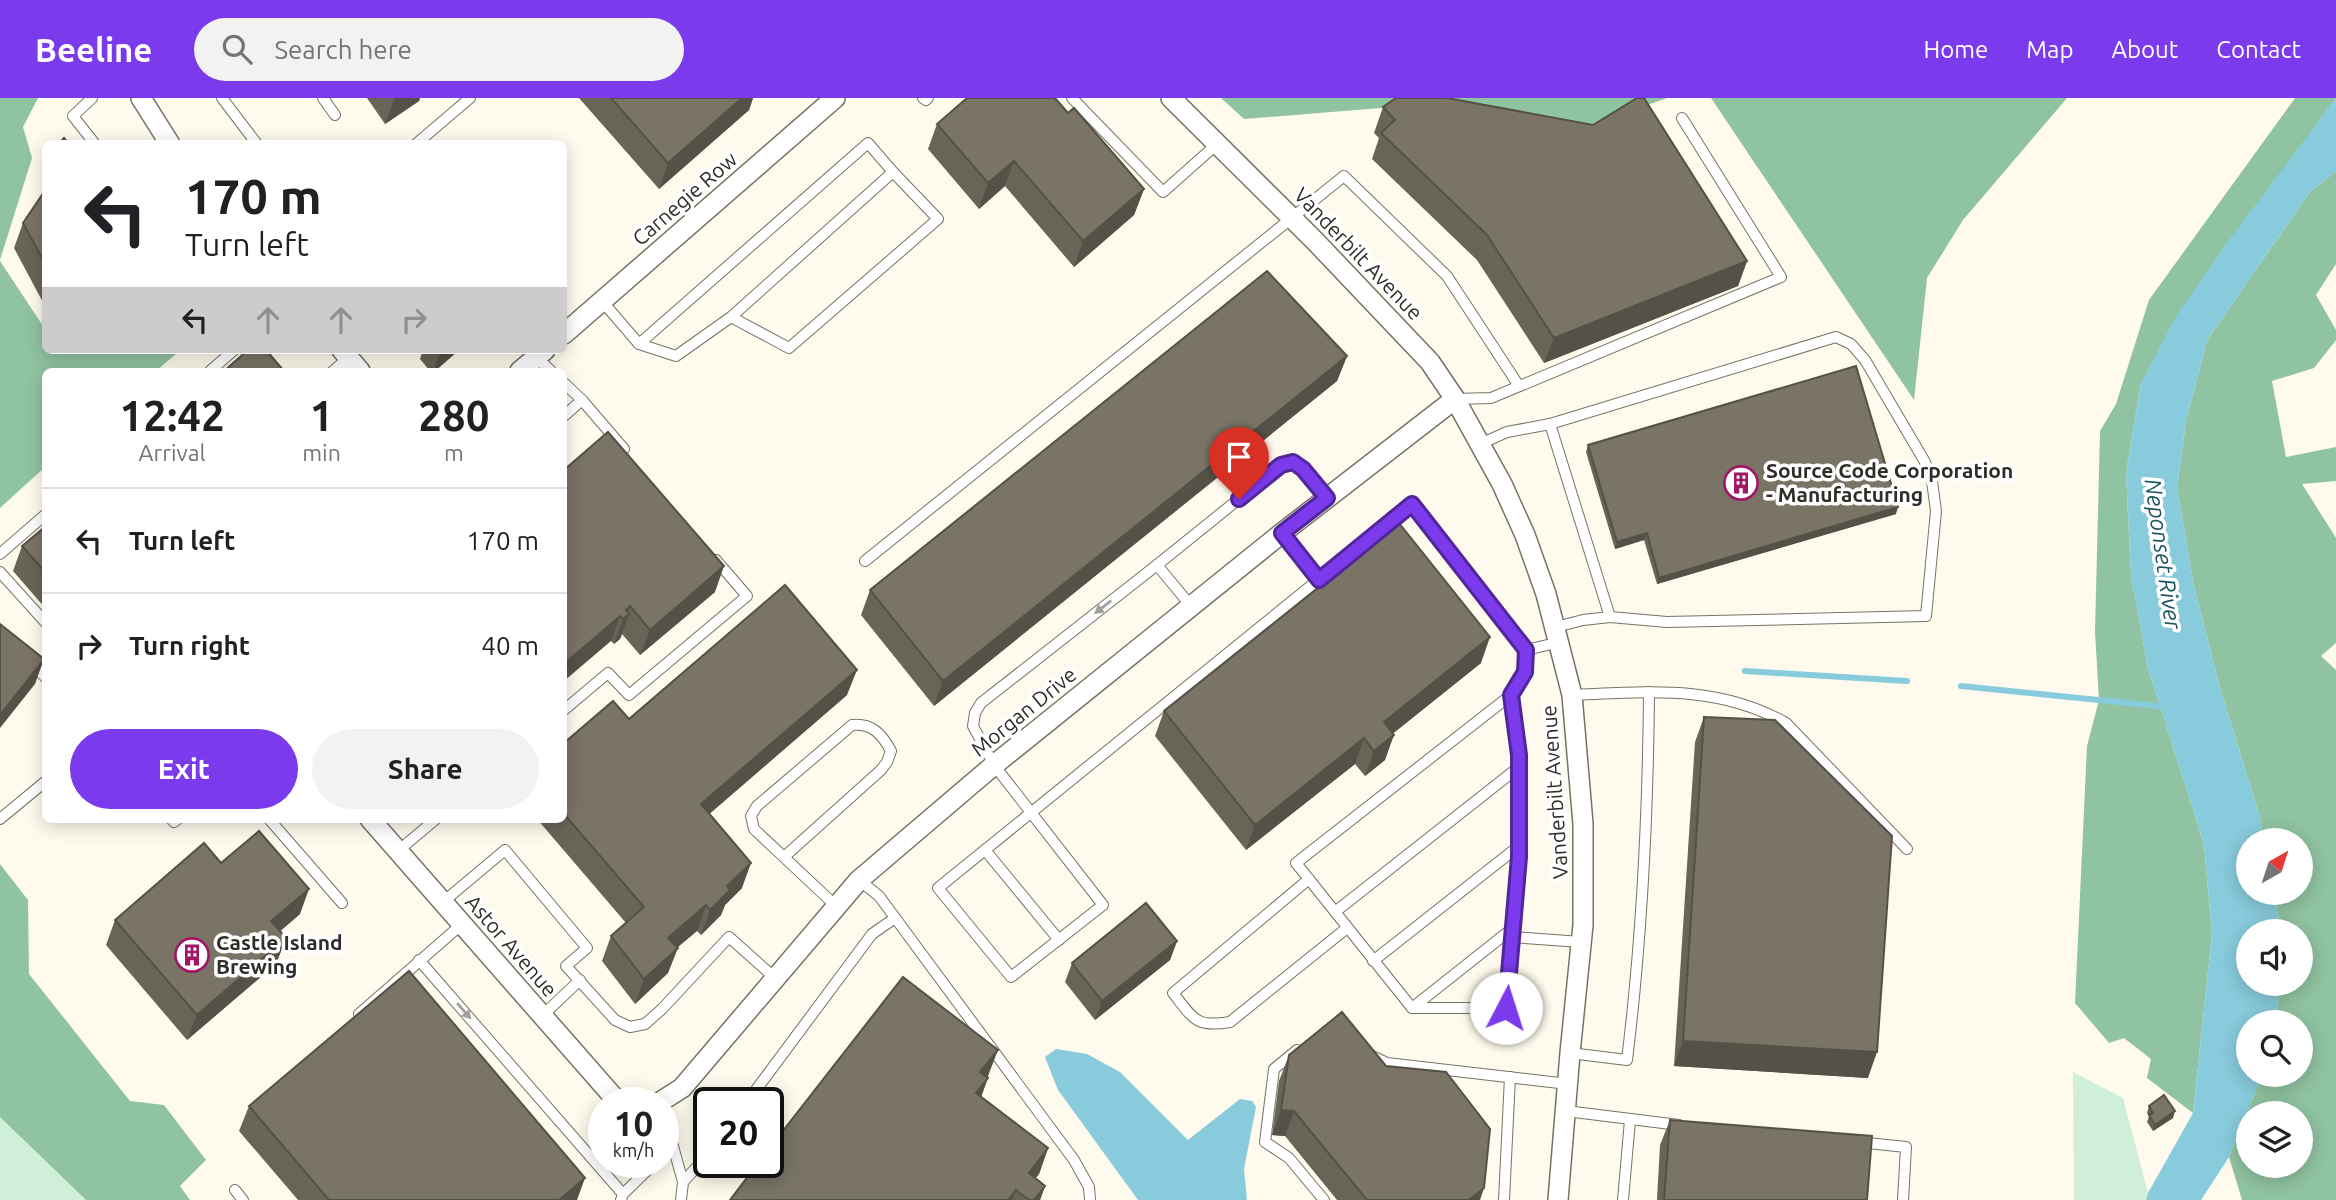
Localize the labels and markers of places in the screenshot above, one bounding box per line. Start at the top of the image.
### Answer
pin [1209,427,1269,499]
place label: Source Code Corporation - Manufacturing [1766,458,2013,506]
building icon: Source Code Corporation - Manufacturing [1722,464,1760,502]
place label: Castle Island Brewing [216,930,343,978]
building icon: Castle Island Brewing [173,936,211,974]

